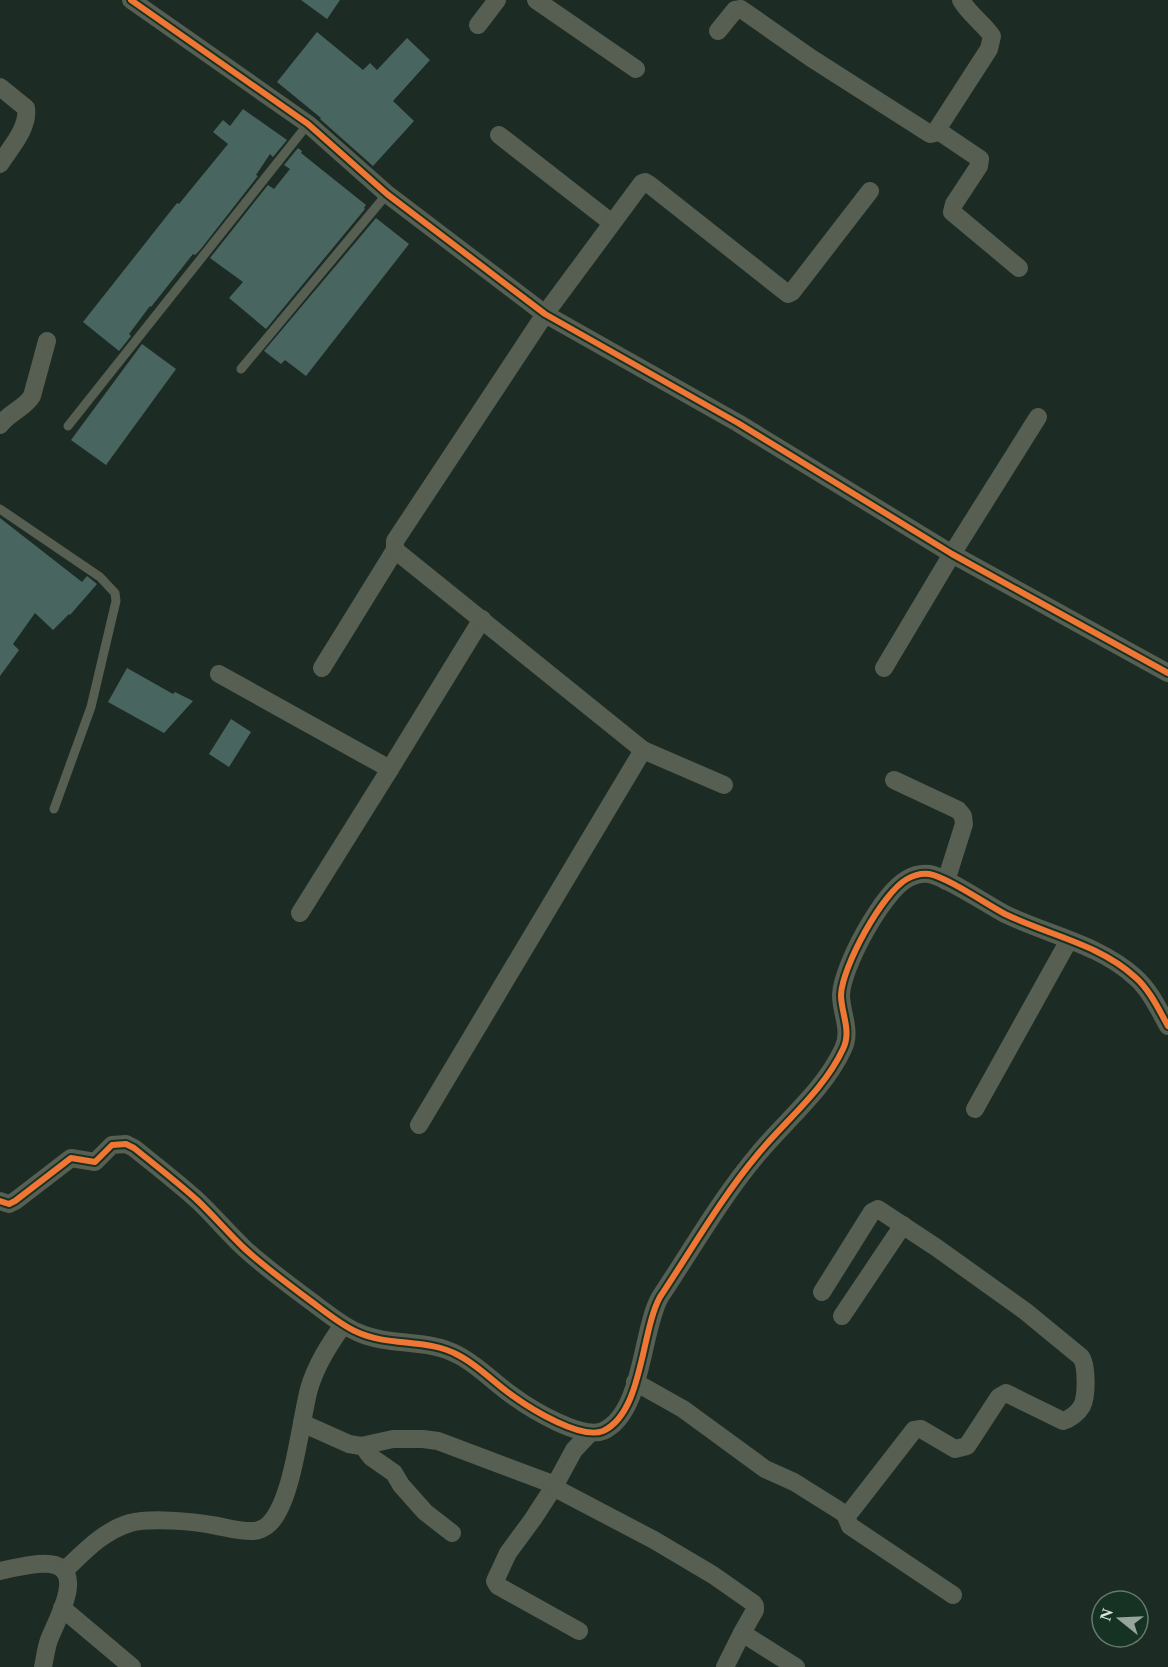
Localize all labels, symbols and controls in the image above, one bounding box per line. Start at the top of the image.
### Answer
north arrow [1090,1589,1150,1649]
text: N [1096,1606,1116,1623]

